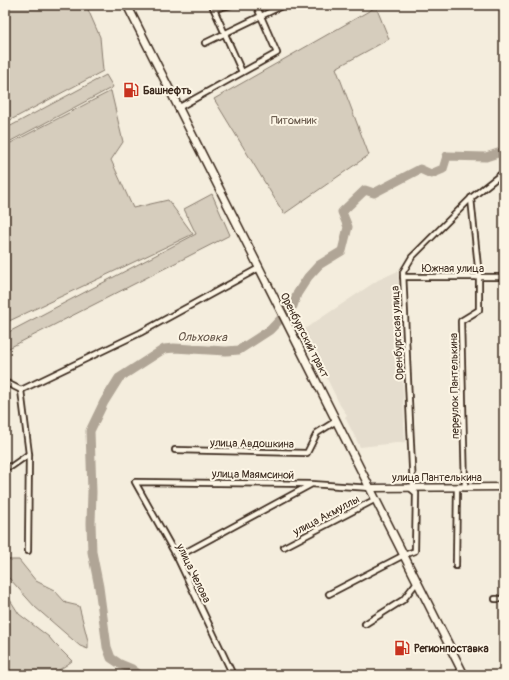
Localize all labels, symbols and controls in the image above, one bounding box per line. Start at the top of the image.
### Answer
fuel station icon: Башнефть [122,81,140,99]
place label: Башнефть [143,84,192,97]
park label: Питомник [271,114,317,127]
street label: Южная улица [422,262,484,275]
street label: Оренбургская улица [389,286,406,380]
street label: Оренбургский тракт [277,290,332,380]
water label: Ольховка [177,330,228,345]
street label: переулок Пантелькина [447,333,462,439]
street label: улица Авдошкина [209,436,294,451]
street label: улица Маямсиной [211,467,294,482]
street label: улица Пантелькина [391,471,482,484]
street label: улица Акмуллы [290,493,362,539]
street label: улица Челова [173,541,213,605]
fuel station icon: Регионпоставка [393,639,411,657]
place label: Регионпоставка [414,642,489,655]

